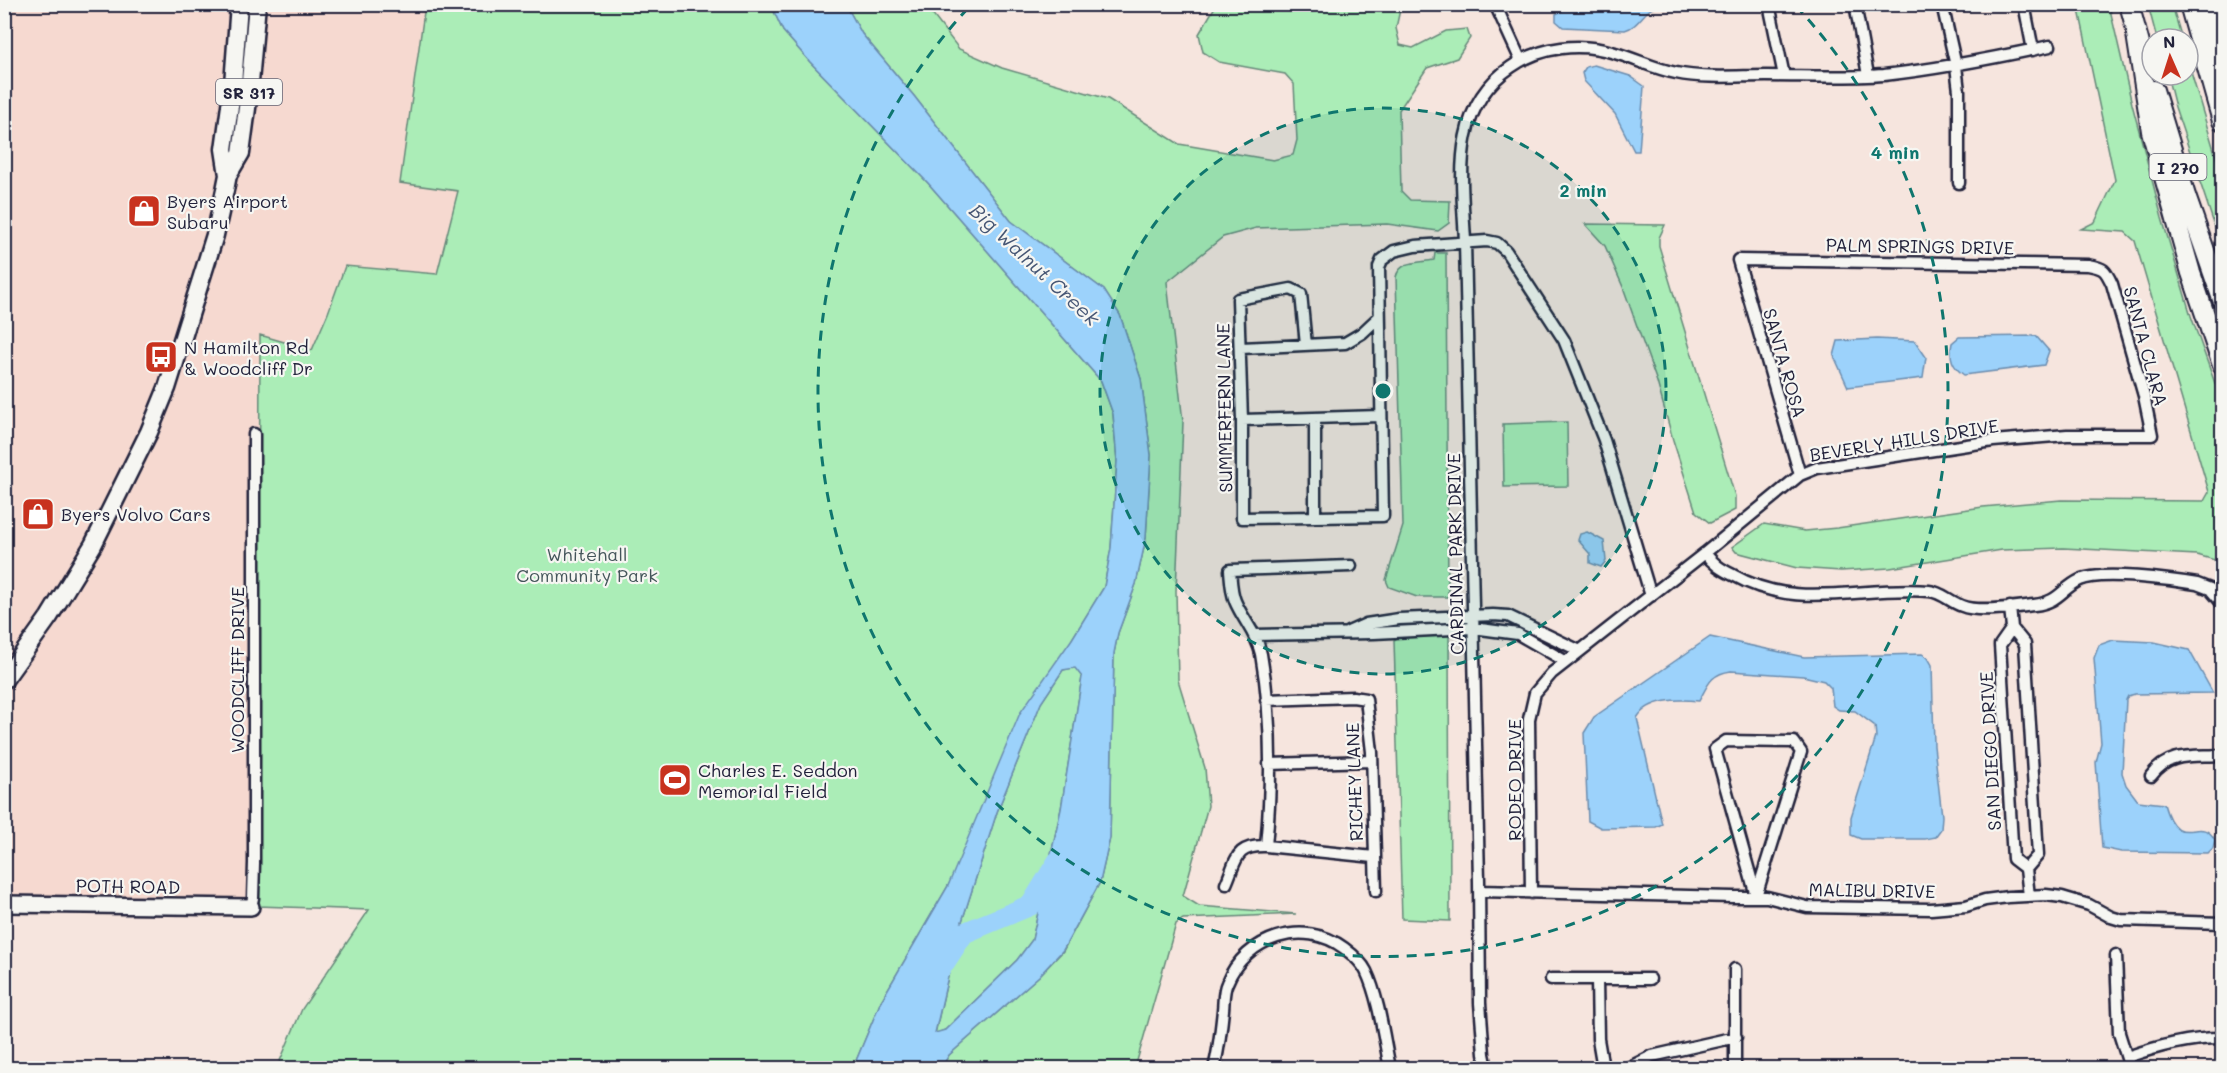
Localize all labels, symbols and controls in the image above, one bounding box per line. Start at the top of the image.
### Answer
north arrow [2140,27,2200,87]
text: N [2163,31,2176,52]
road number: SR 317 [216,79,282,105]
text: 4 min [1871,140,1919,164]
road number: I 270 [2150,154,2206,180]
text: 2 min [1559,178,1607,202]
place label: Byers Airport Subaru [167,189,288,234]
shop icon: Byers Airport Subaru [126,193,162,229]
water label: Big Walnut Creek [965,197,1106,331]
street label: PALM SPRINGS DRIVE [1826,232,2014,260]
street label: SANTA CLARA [2119,284,2173,408]
street label: SANTA ROSA [1758,306,1812,420]
street label: SUMMERFERN LANE [1211,323,1237,493]
place label: N Hamilton Rd & Woodcliff Dr [184,335,313,380]
bus stop icon: N Hamilton Rd & Woodcliff Dr [143,339,179,375]
centre of rings [1373,381,1393,401]
street label: BEVERLY HILLS DRIVE [1808,413,2000,467]
street label: CARDINAL PARK DRIVE [1441,453,1469,655]
shop icon: Byers Volvo Cars [20,496,56,532]
place label: Byers Volvo Cars [61,502,211,526]
park label: Whitehall Community Park [516,542,658,587]
street label: WOODCLIFF DRIVE [225,587,249,753]
street label: SAN DIEGO DRIVE [1974,671,2006,831]
street label: RODEO DRIVE [1502,719,1526,841]
street label: RICHEY LANE [1340,722,1368,842]
place label: Charles E. Seddon Memorial Field [698,758,858,803]
sports icon: Charles E. Seddon Memorial Field [657,762,693,798]
street label: POTH ROAD [76,873,180,899]
street label: MALIBU DRIVE [1808,877,1936,903]

